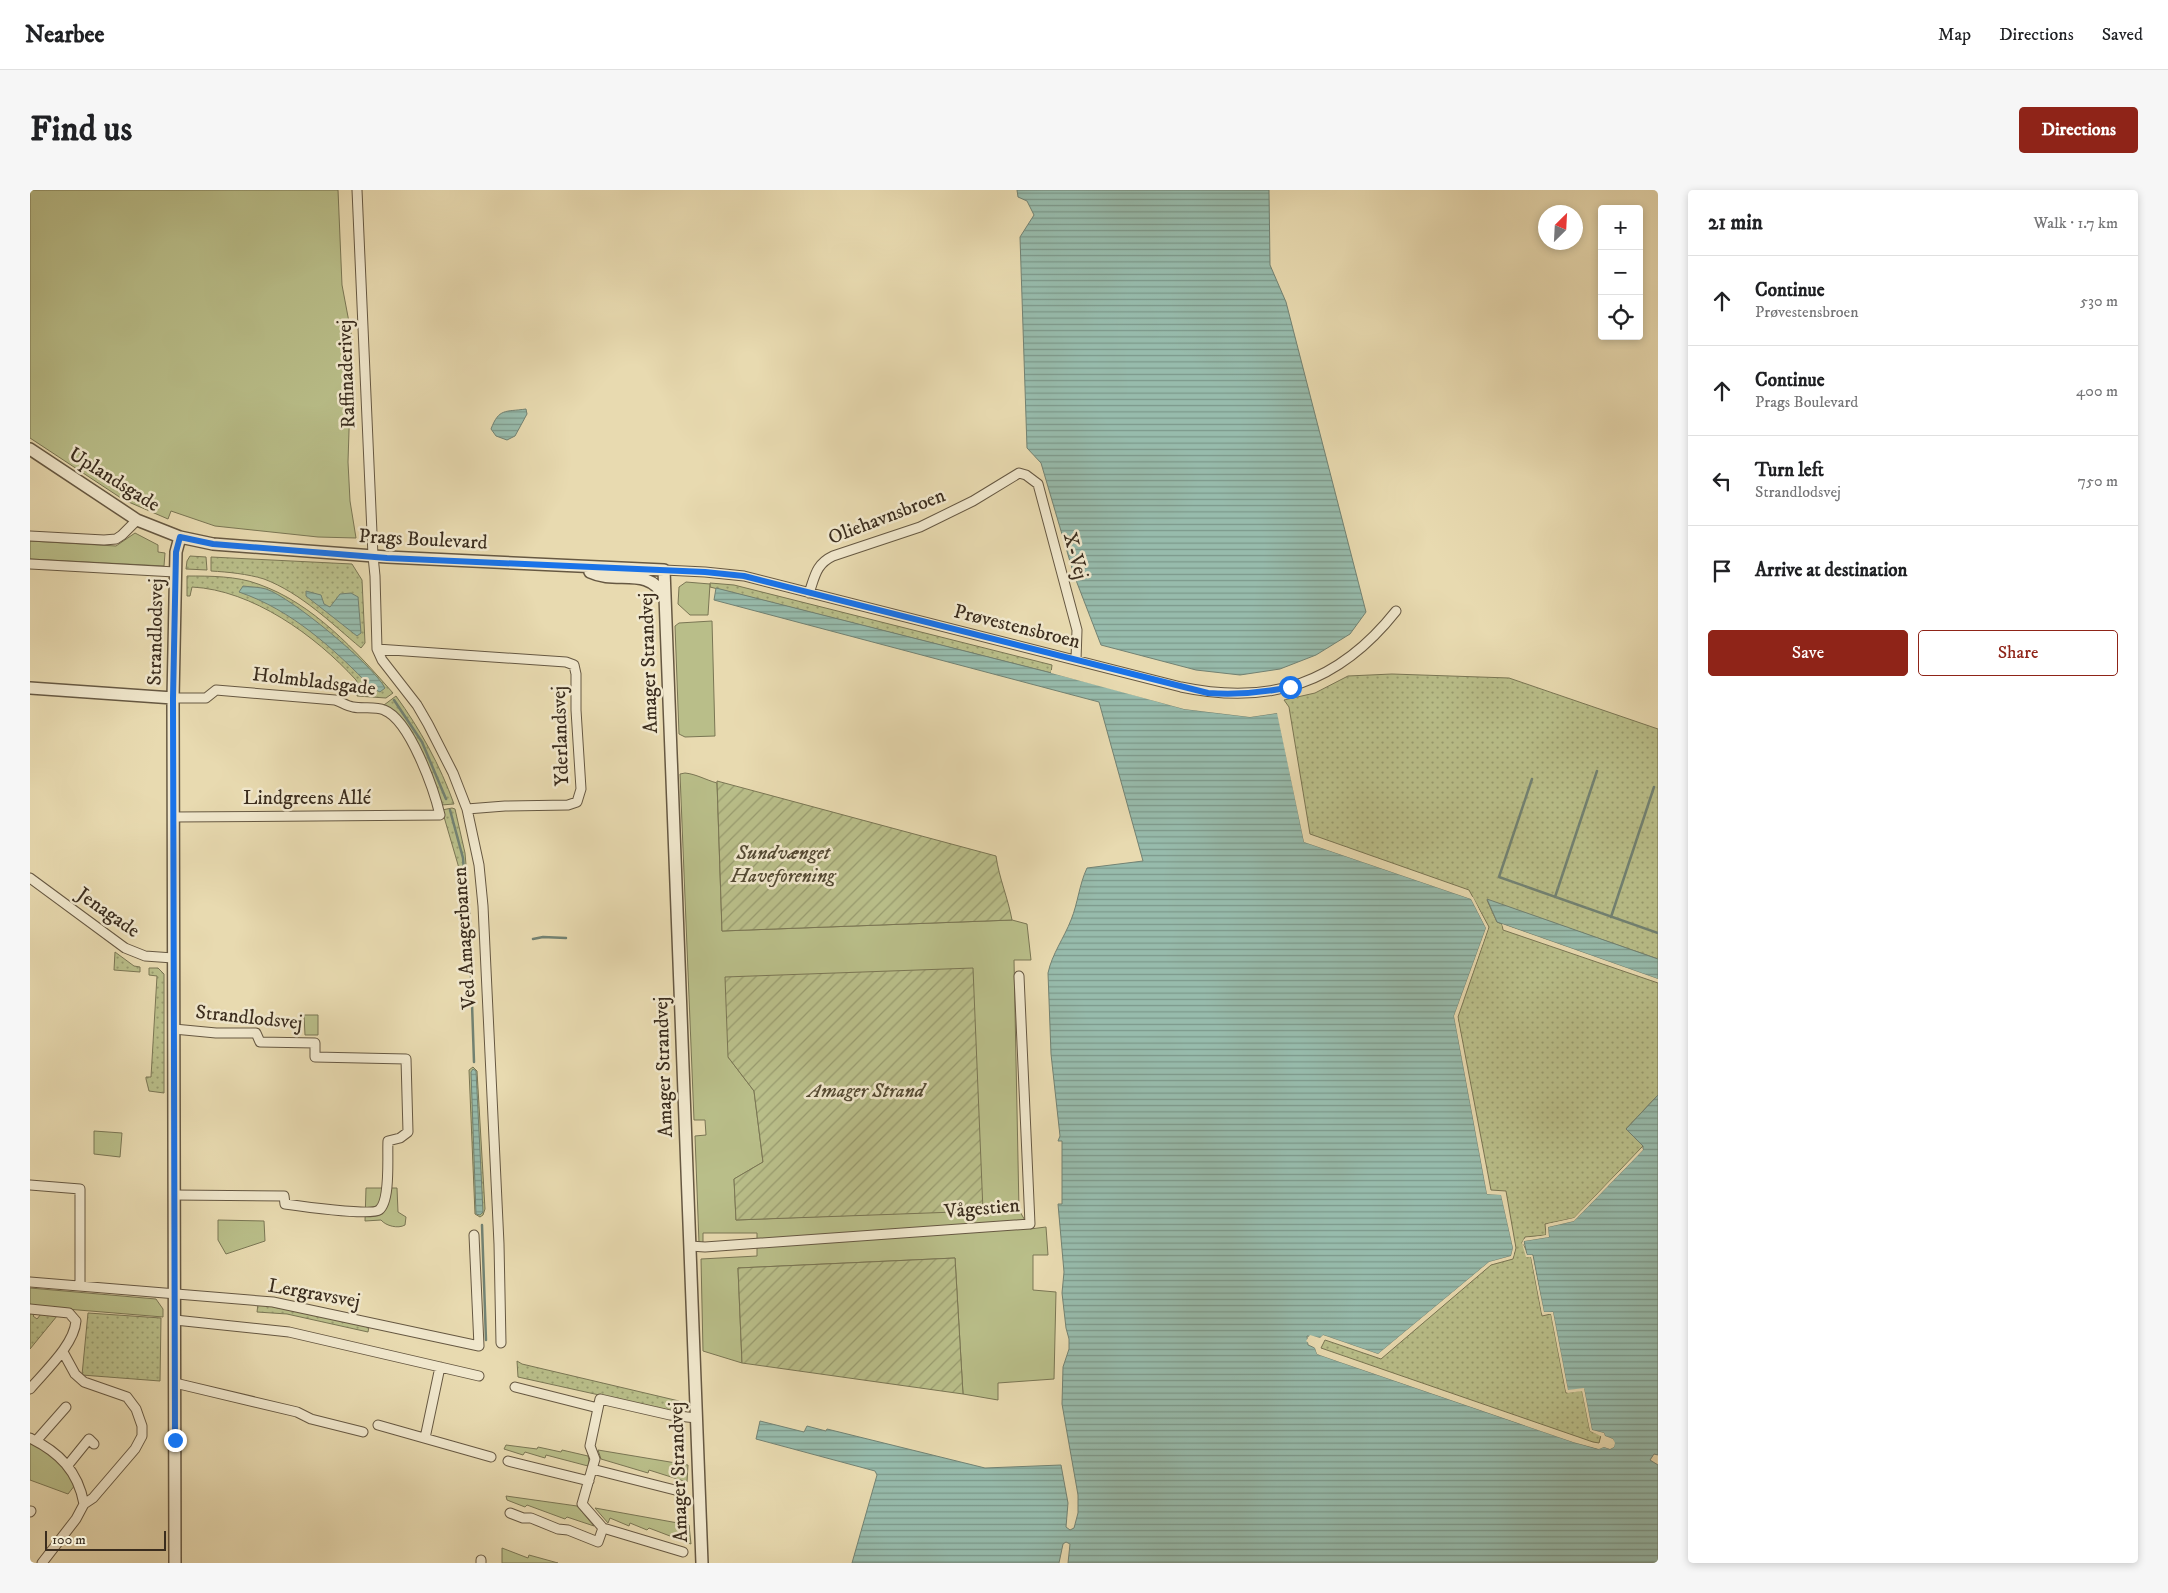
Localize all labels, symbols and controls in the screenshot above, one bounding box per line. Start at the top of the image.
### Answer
text: Nearbee [25,20,104,50]
text: Map [1938,24,1971,46]
text: Directions [1999,24,2074,46]
text: Saved [2102,24,2143,46]
button: Directions [2019,107,2138,153]
text: Find us [30,108,132,152]
north arrow [1538,205,1583,250]
map controls [1598,205,1643,340]
button: + [1598,205,1643,250]
text: 21 min [1708,210,1763,236]
text: Walk · 1.7 km [2034,213,2118,233]
button: − [1598,250,1643,295]
text: Continue [1755,279,1825,302]
icon: ahead [1708,287,1736,315]
text: 530 m [2080,291,2118,311]
button: locate [1598,295,1643,340]
text: Prøvestensbroen [1755,302,1859,322]
street label: Raffinaderivej [333,319,361,429]
text: Continue [1755,369,1825,392]
icon: ahead [1708,377,1736,405]
text: 400 m [2076,381,2118,401]
text: Prags Boulevard [1755,392,1858,412]
street label: Uplandsgade [64,442,164,518]
text: Turn left [1755,459,1824,482]
icon: left [1708,467,1736,495]
text: 750 m [2078,471,2118,491]
text: Strandlodsvej [1755,482,1841,502]
street label: Oliehavnsbroen [825,483,950,551]
street label: Prags Boulevard [358,524,488,556]
street label: X-Vej [1057,530,1093,582]
icon: arrive [1708,557,1736,585]
text: Arrive at destination [1755,559,1907,582]
street label: Strandlodsvej [143,578,169,686]
street label: Amager Strandvej [634,592,664,734]
street label: Prøvestensbroen [951,599,1083,655]
button: Save [1708,630,1908,676]
button: Share [1918,630,2118,676]
street label: Holmbladsgade [251,662,377,702]
route start [1279,676,1302,699]
street label: Yderlandsvej [547,685,575,787]
street label: Lindgreens Allé [243,786,372,811]
park label: Sundvænget Haveforening [730,841,837,889]
street label: Ved Amagerbanen [448,865,483,1011]
street label: Jenagade [70,881,144,944]
street label: Amager Strandvej [649,996,679,1138]
street label: Strandlodsvej [194,1000,304,1036]
park label: Amager Strand [806,1079,928,1104]
street label: Vågestien [942,1193,1021,1225]
street label: Lergravsvej [266,1274,362,1314]
street label: Amager Strandvej [664,1401,694,1543]
route end [164,1429,187,1452]
scale bar [45,1528,166,1551]
text: 100 m [52,1531,86,1549]

